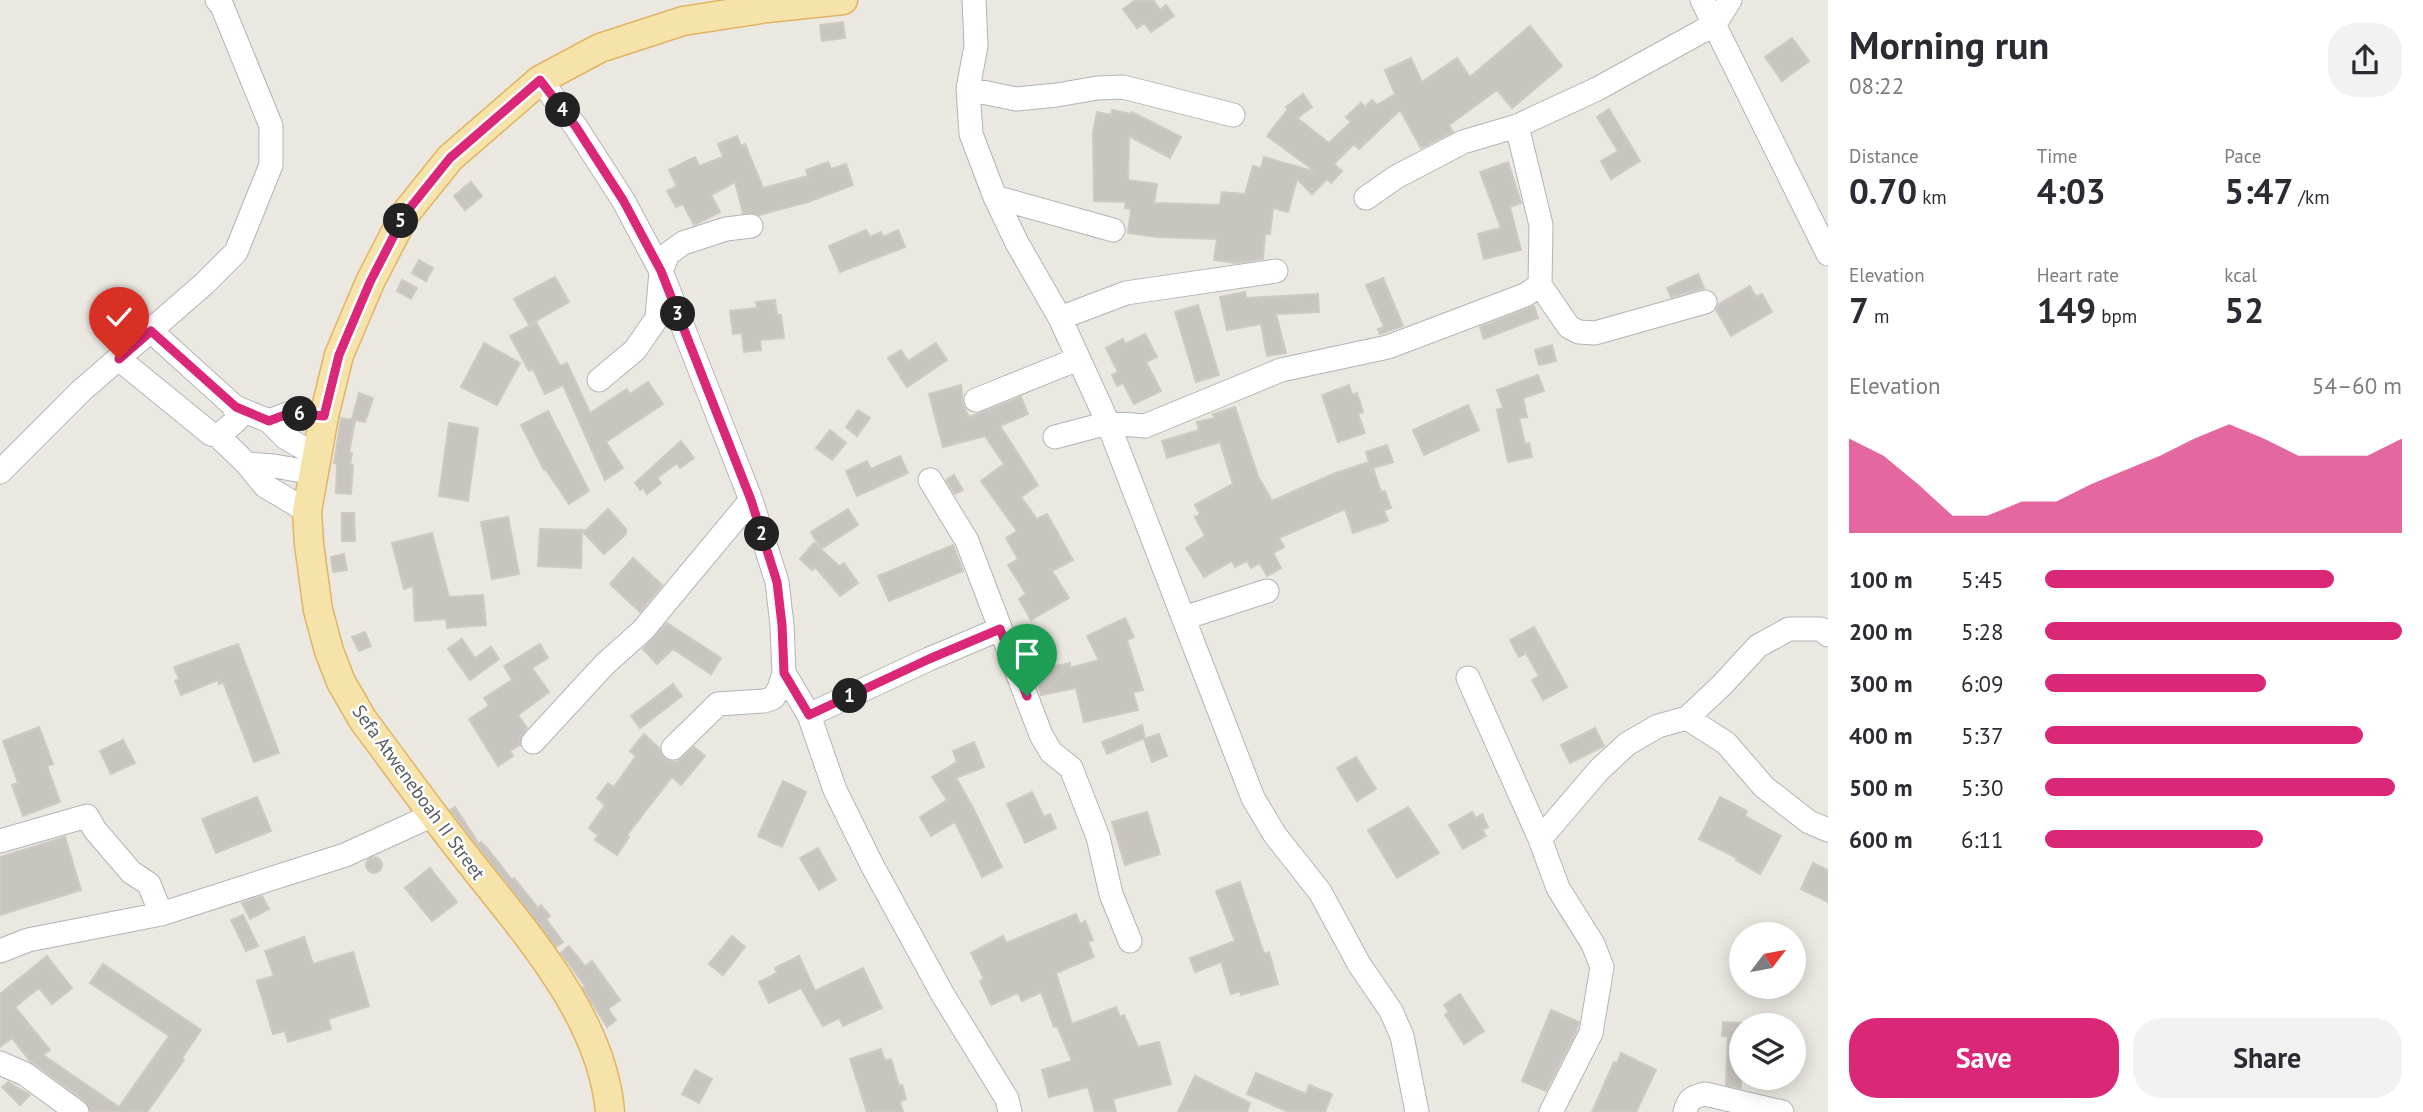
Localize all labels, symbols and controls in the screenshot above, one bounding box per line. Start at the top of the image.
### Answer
text: Morning run [1849,20,2049,69]
button: share [2328,23,2402,97]
text: 08:22 [1849,71,1904,100]
pin: 4 [546,92,580,128]
text: 4 [557,97,568,121]
text: Distance [1849,144,1919,168]
text: Time [2037,144,2077,168]
text: Pace [2224,144,2262,168]
text: 0.70 [1849,168,1917,214]
text: 4:03 [2037,168,2106,214]
text: 5:47 [2224,168,2293,214]
text: km [1917,185,1947,209]
text: /km [2293,185,2330,209]
pin: 5 [384,204,418,238]
text: 5 [395,208,406,232]
text: Elevation [1849,263,1925,287]
text: Heart rate [2037,263,2119,287]
text: kcal [2224,263,2257,287]
pin [89,287,149,359]
text: 7 [1849,287,1869,333]
text: 149 [2037,287,2096,333]
text: 52 [2224,287,2264,333]
pin: 3 [660,296,696,332]
icon: check [100,298,138,336]
text: 3 [672,301,683,325]
text: m [1869,304,1889,328]
text: bpm [2096,304,2137,328]
text: Elevation [1849,371,1941,400]
text: 54–60 m [2312,371,2402,400]
pin: 6 [282,396,318,432]
text: 6 [294,401,305,425]
pin: 2 [744,516,780,552]
text: 2 [756,521,767,545]
text: 100 m [1849,565,1912,594]
text: 5:45 [1961,565,2004,594]
text: 200 m [1849,617,1912,646]
text: 5:28 [1961,617,2004,646]
pin [997,624,1057,696]
icon: arrive [1008,635,1046,673]
text: 300 m [1849,669,1912,698]
text: 6:09 [1961,669,2004,698]
pin: 1 [832,678,868,714]
text: 1 [844,683,855,707]
street label: Sefa Atweneboah II Street [347,700,491,885]
text: 400 m [1849,721,1912,750]
text: 5:37 [1961,721,2004,750]
text: 500 m [1849,773,1912,802]
text: 5:30 [1961,773,2004,802]
text: 600 m [1849,825,1912,854]
text: 6:11 [1961,825,2004,854]
north arrow [1729,922,1806,999]
map controls [1729,922,1806,1090]
button: layers [1729,1013,1806,1090]
button: Save [1849,1018,2119,1098]
button: Share [2133,1018,2402,1098]

